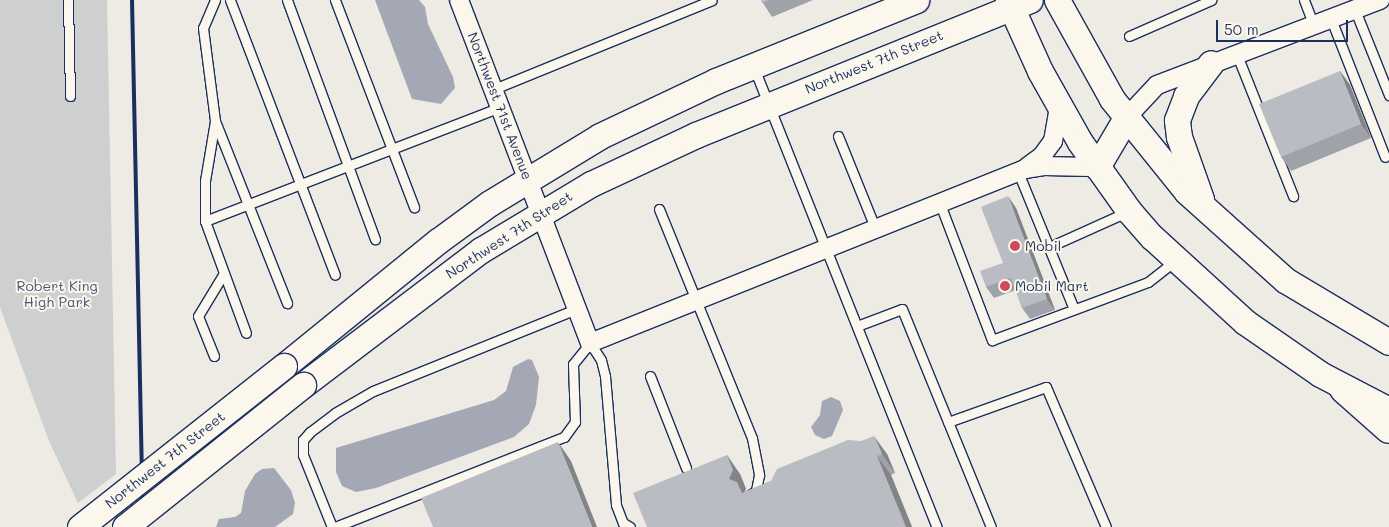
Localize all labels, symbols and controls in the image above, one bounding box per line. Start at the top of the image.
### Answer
scale bar [1219,10,1352,42]
text: 50 m [1224,19,1259,39]
street label: Northwest 7th Street [802,27,946,97]
street label: Northwest 71st Avenue [464,30,536,182]
street label: Northwest 7th Street [443,188,575,282]
place label: Mobil [1025,238,1061,254]
marker: Mobil [1009,240,1021,252]
park label: Robert King High Park [16,278,98,310]
place label: Mobil Mart [1015,278,1089,294]
marker: Mobil Mart [999,280,1011,292]
street label: Northwest 7th Street [102,408,228,512]

